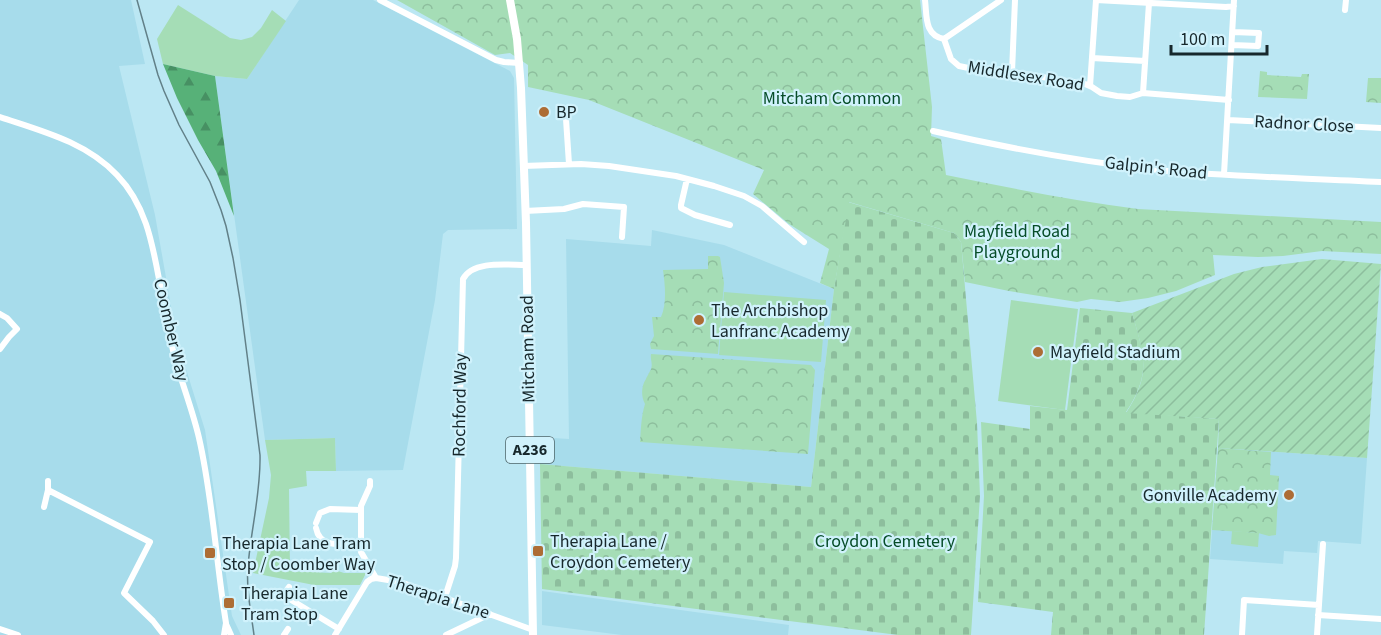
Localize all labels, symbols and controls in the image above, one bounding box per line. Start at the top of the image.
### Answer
scale bar [1171,18,1267,56]
text: 100 m [1180,27,1225,52]
street label: Middlesex Road [966,54,1086,98]
park label: Mitcham Common [763,86,901,111]
place label: BP [556,100,577,125]
marker: BP [537,105,551,119]
street label: Radnor Close [1254,109,1355,139]
street label: Galpin's Road [1104,150,1208,186]
park label: Mayfield Road Playground [964,219,1070,265]
street label: Coomber Way [147,276,195,384]
street label: Mitcham Road [515,295,541,403]
place label: The Archbishop Lanfranc Academy [711,298,850,344]
marker: The Archbishop Lanfranc Academy [692,313,706,327]
place label: Mayfield Stadium [1050,340,1180,365]
marker: Mayfield Stadium [1031,345,1045,359]
street label: Rochford Way [447,352,473,457]
road number: A236 [506,437,554,463]
place label: Gonville Academy [1143,483,1278,508]
marker: Gonville Academy [1282,488,1296,502]
place label: Therapia Lane / Croydon Cemetery [550,529,691,575]
park label: Croydon Cemetery [815,529,956,554]
place label: Therapia Lane Tram Stop / Coomber Way [222,531,376,577]
marker: Therapia Lane / Croydon Cemetery [531,544,545,558]
marker: Therapia Lane Tram Stop / Coomber Way [203,546,217,560]
street label: Therapia Lane [383,569,493,625]
place label: Therapia Lane Tram Stop [241,581,348,627]
marker: Therapia Lane Tram Stop [222,596,236,610]

